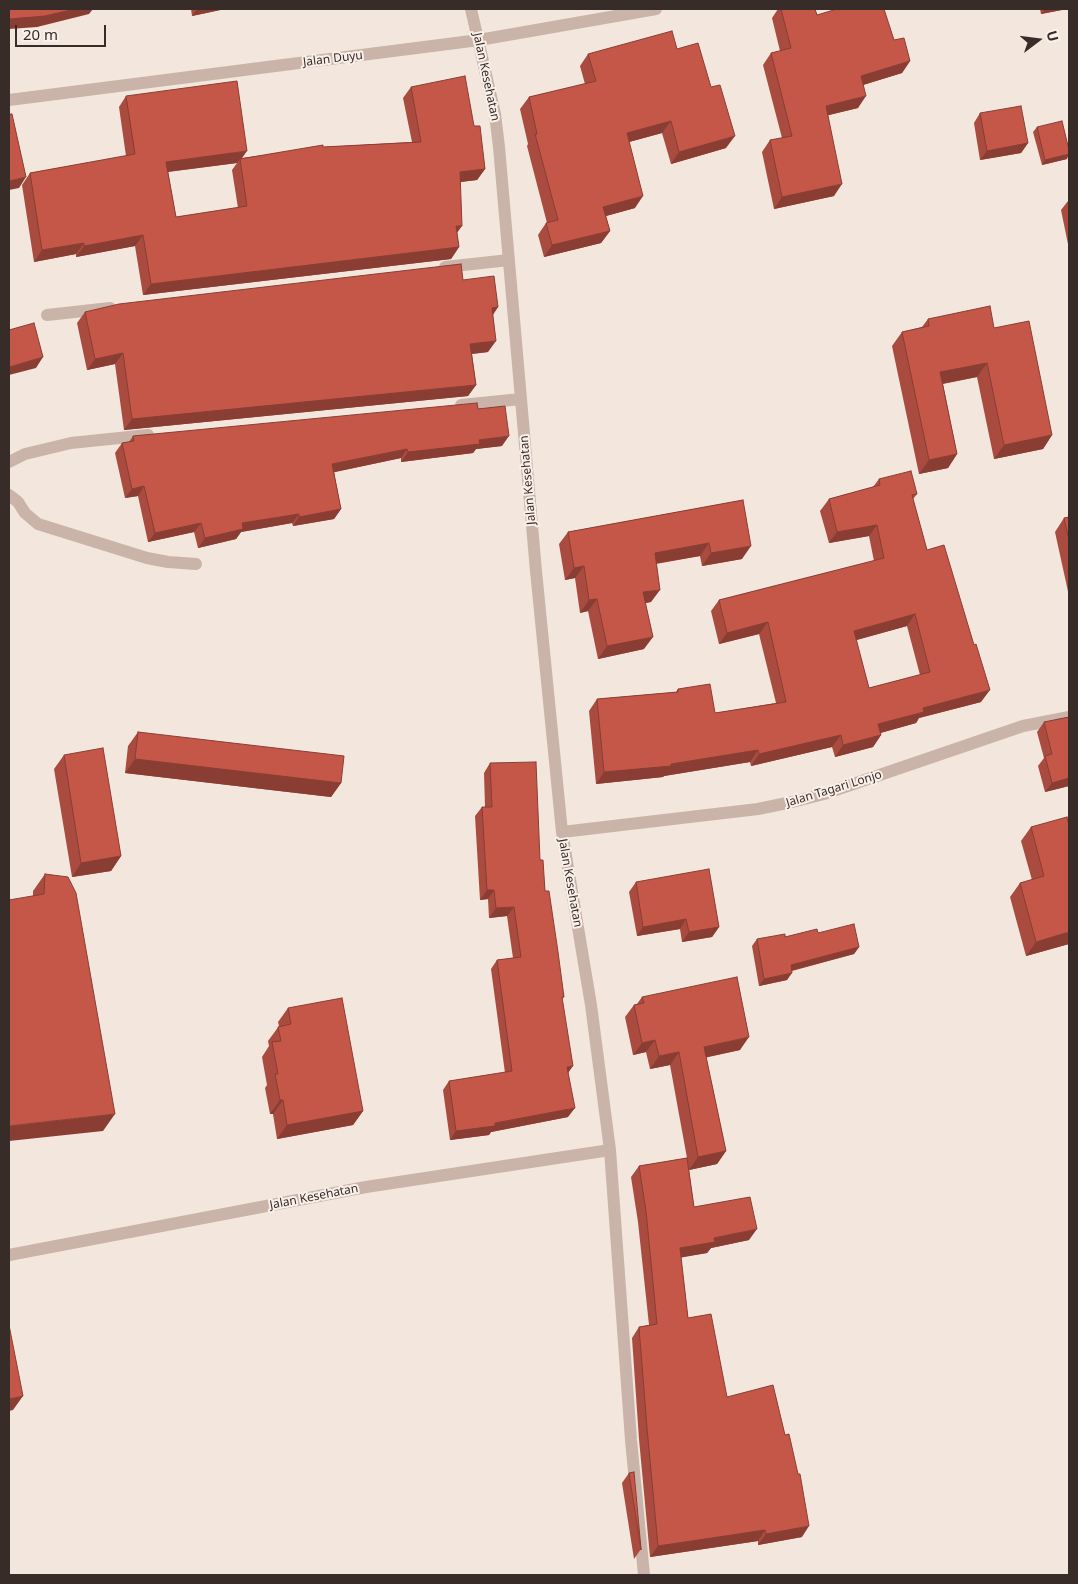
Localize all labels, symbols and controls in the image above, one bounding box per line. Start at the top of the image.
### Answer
scale bar [18,15,109,47]
north arrow [1013,15,1063,65]
text: 20 m [23,24,58,44]
text: U [1042,28,1064,44]
street label: Jalan Kesehatan [470,32,502,122]
street label: Jalan Duyu [302,48,364,70]
street label: Jalan Kesehatan [517,435,539,525]
street label: Jalan Tagari Lonjo [784,768,884,810]
street label: Jalan Kesehatan [555,838,585,928]
street label: Jalan Kesehatan [269,1181,359,1213]

